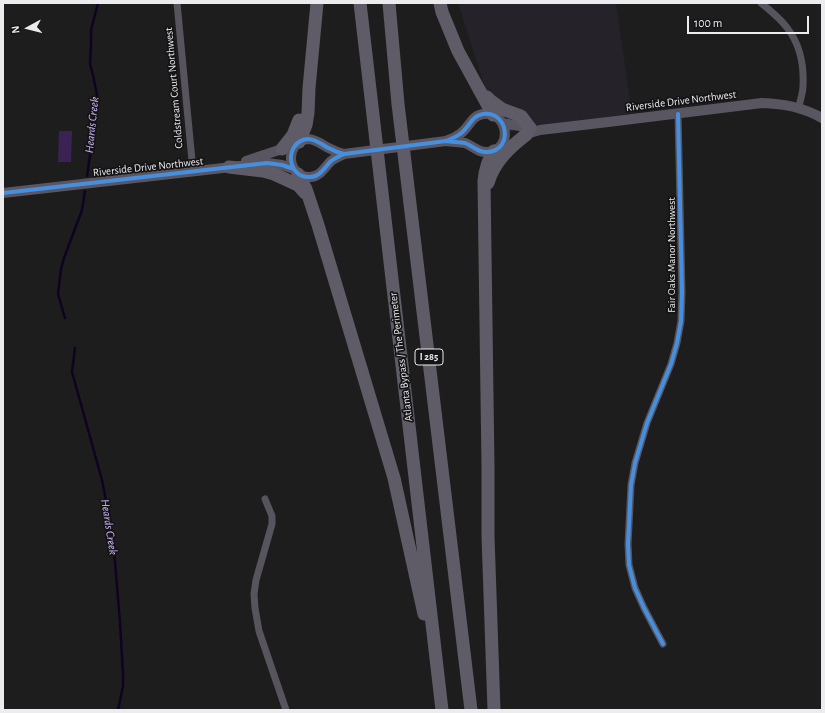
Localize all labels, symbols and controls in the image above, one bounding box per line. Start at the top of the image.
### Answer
north arrow [8,8,48,48]
scale bar [689,8,811,34]
text: 100 m [694,17,722,29]
text: N [10,25,22,34]
street label: Coldstream Court Northwest [162,27,186,149]
street label: Riverside Drive Northwest [625,88,737,114]
water label: Heards Creek [82,96,102,154]
street label: Riverside Drive Northwest [92,155,204,179]
street label: Fair Oaks Manor Northwest [665,197,679,313]
street label: Atlanta Bypass / The Perimeter [387,292,415,422]
road number: I 285 [415,349,443,365]
water label: Heards Creek [97,498,121,556]

